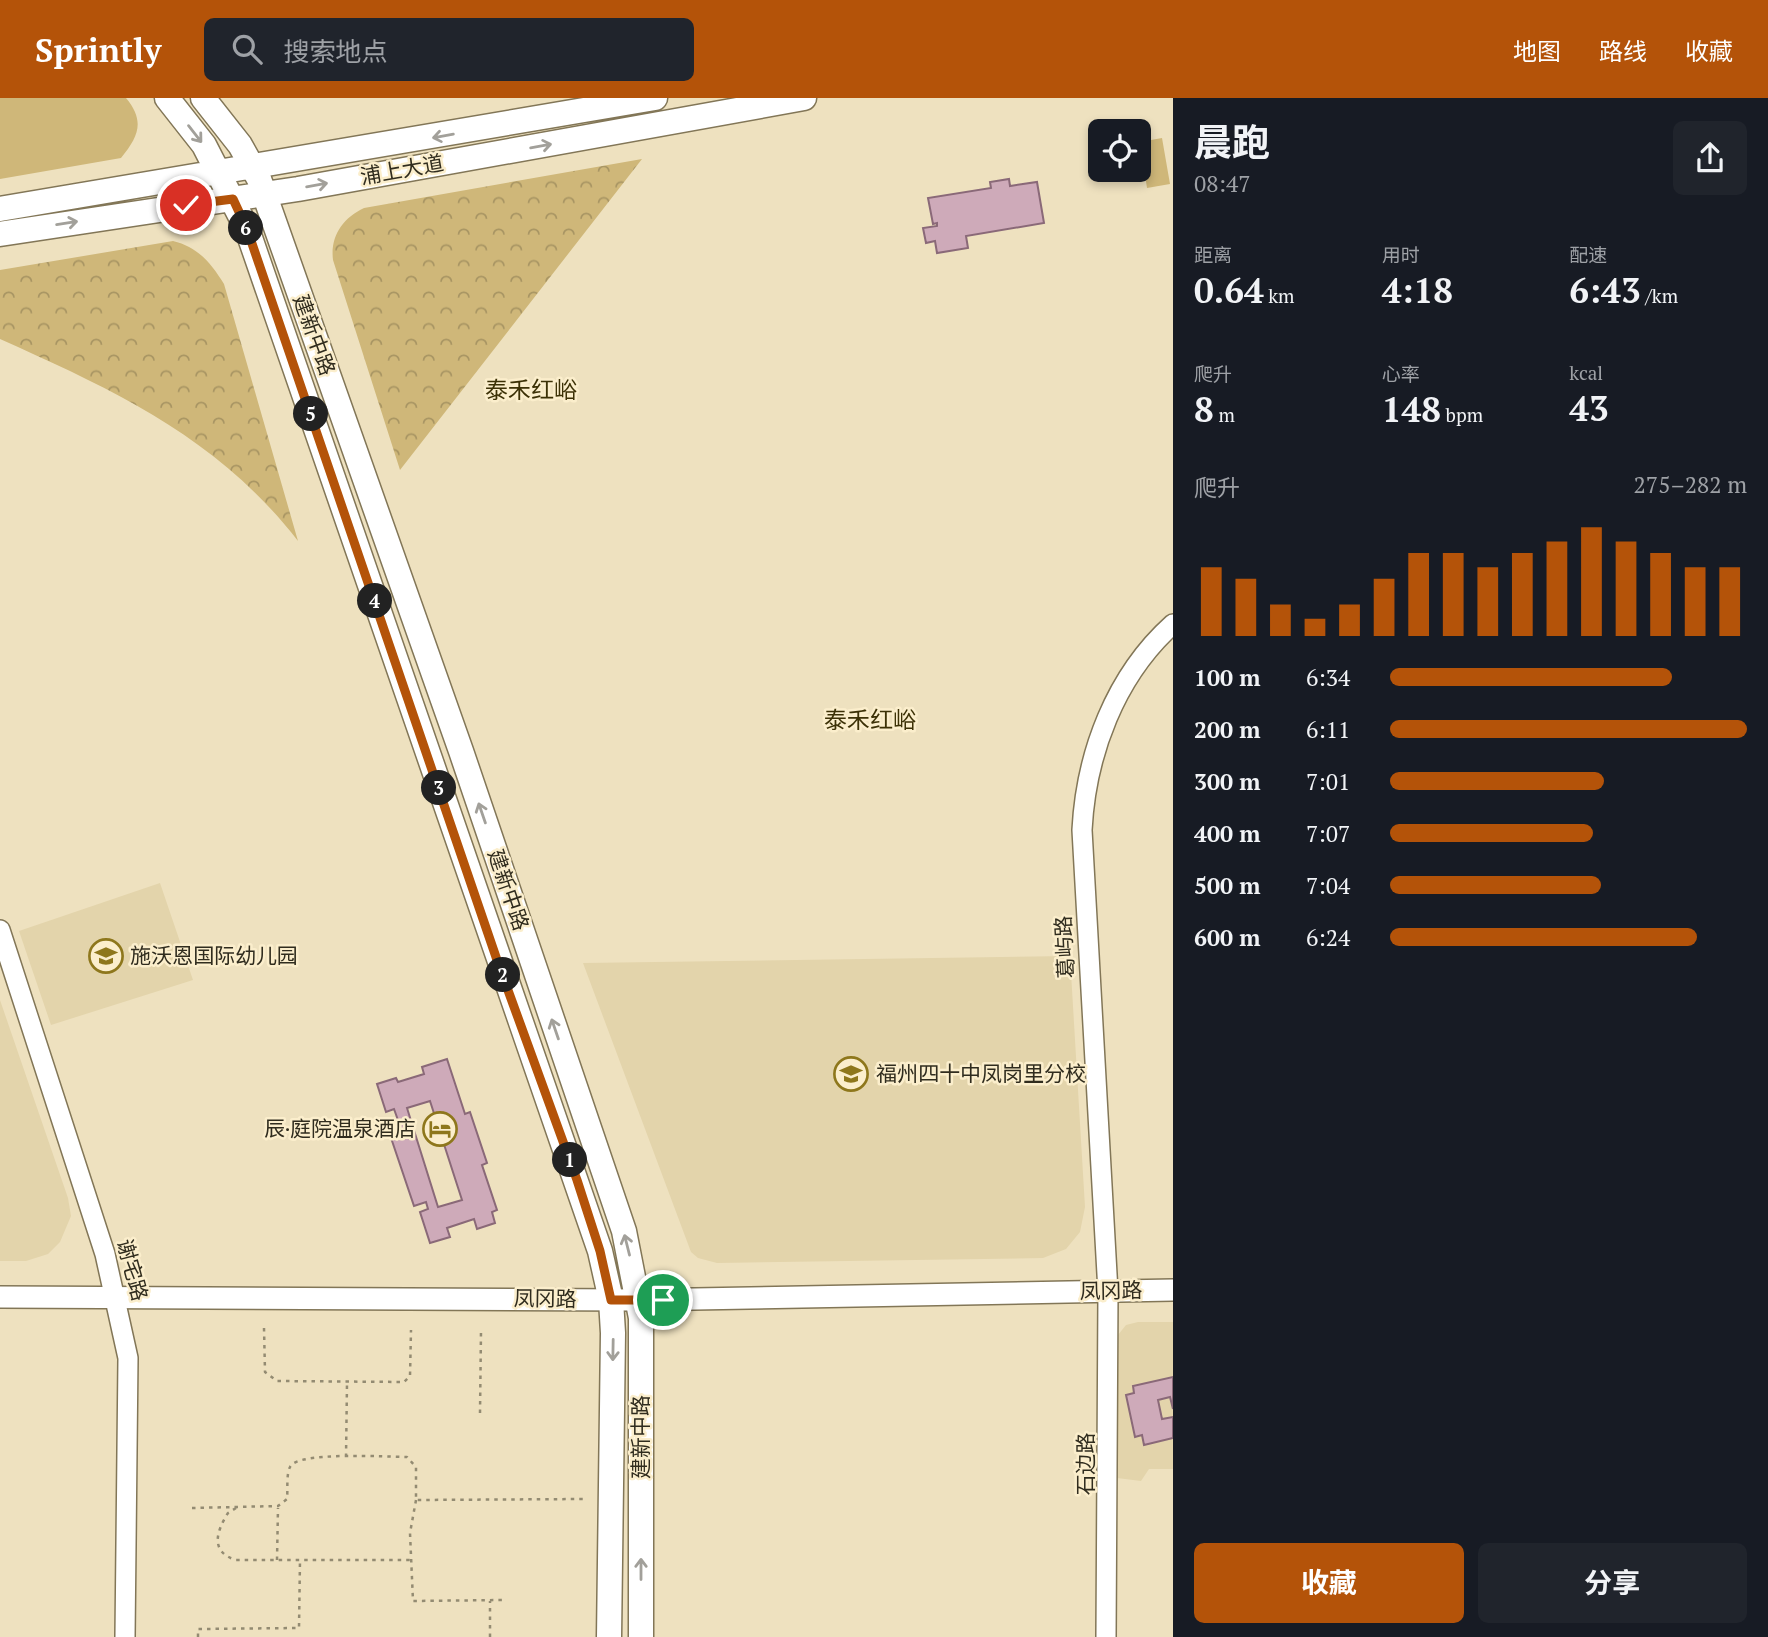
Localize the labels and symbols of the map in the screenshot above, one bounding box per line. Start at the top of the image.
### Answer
one-way arrow [188,124,203,142]
one-way arrow [432,130,455,143]
one-way arrow [529,139,552,152]
street label: 浦上大道 [358,148,446,190]
pin [156,175,216,235]
one-way arrow [305,178,327,192]
pin: 6 [229,211,264,246]
one-way arrow [55,216,78,229]
street label: 建新中路 [287,290,342,379]
district label: 泰禾红峪 [485,374,577,405]
pin: 5 [294,396,328,432]
pin: 4 [358,584,392,618]
district label: 泰禾红峪 [824,704,916,735]
pin: 3 [422,770,457,806]
one-way arrow [475,803,487,825]
street label: 建新中路 [482,845,536,934]
street label: 葛屿路 [1048,915,1080,979]
school or university icon: 施沃恩国际幼儿园 [87,937,125,975]
place label: 施沃恩国际幼儿园 [130,941,298,969]
pin: 2 [486,958,520,992]
one-way arrow [548,1018,560,1040]
school or university icon: 福州四十中凤岗里分校 [832,1055,870,1093]
place label: 福州四十中凤岗里分校 [876,1059,1086,1087]
hotel icon: 辰·庭院温泉酒店 [421,1110,459,1148]
place label: 辰·庭院温泉酒店 [264,1114,416,1142]
pin: 1 [552,1142,588,1178]
one-way arrow [620,1234,633,1256]
street label: 谢宅路 [111,1236,155,1304]
pin [633,1270,693,1330]
street label: 凤冈路 [1079,1275,1143,1305]
street label: 凤冈路 [513,1283,577,1313]
one-way arrow [606,1338,620,1361]
street label: 建新中路 [626,1395,654,1479]
street label: 石边路 [1071,1433,1099,1496]
one-way arrow [634,1558,648,1581]

